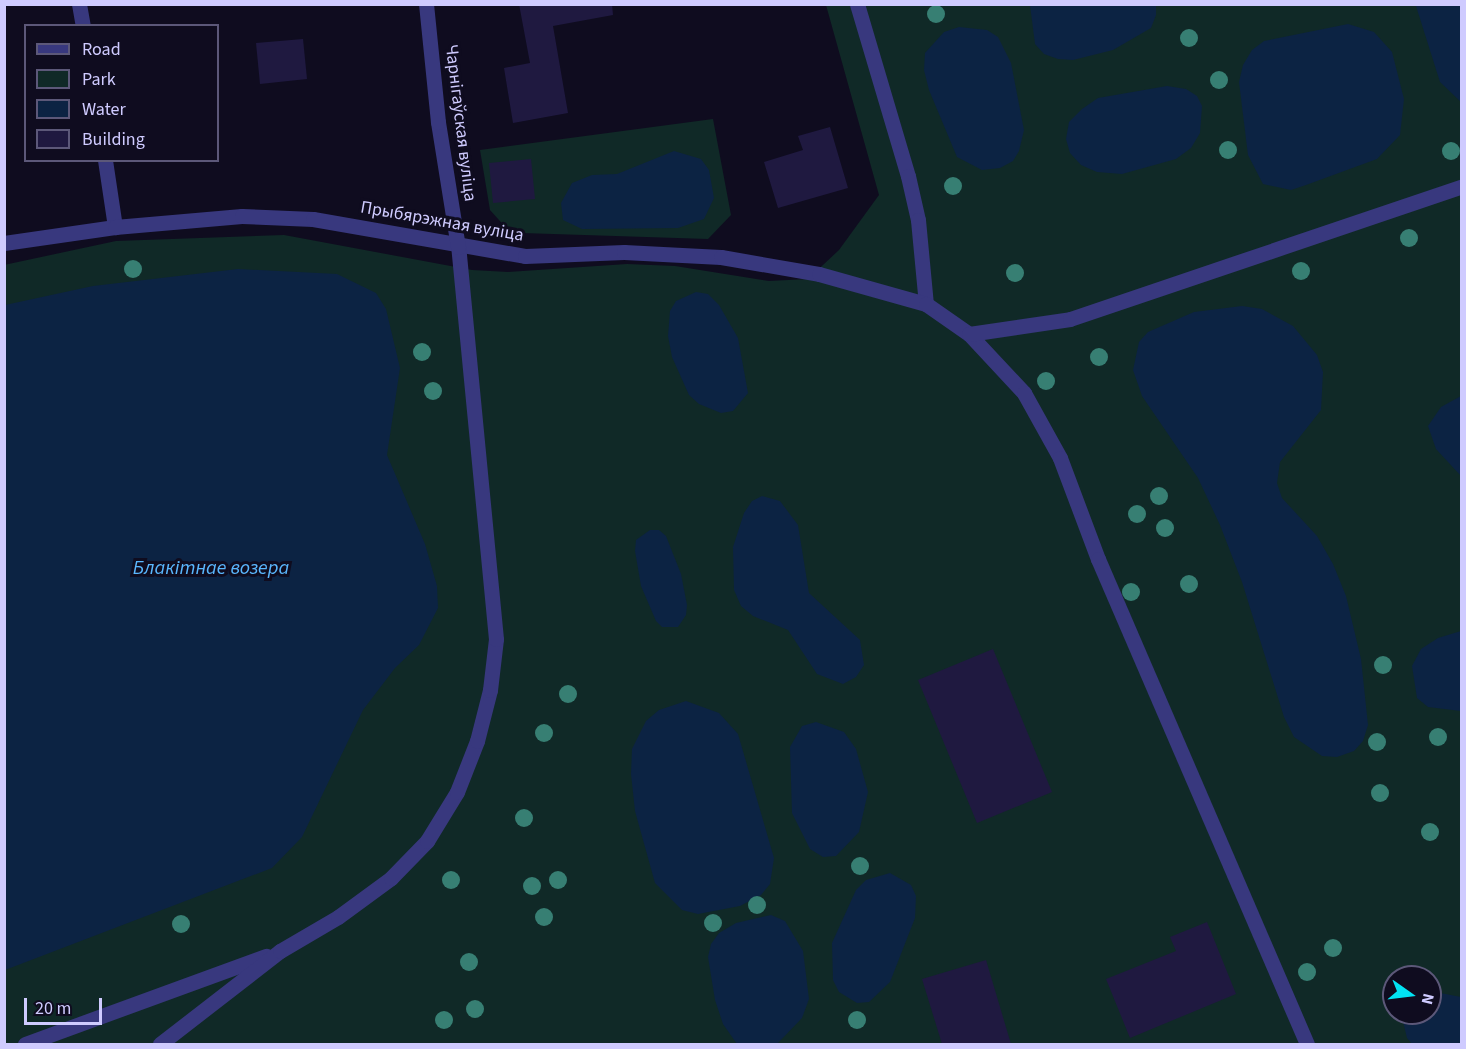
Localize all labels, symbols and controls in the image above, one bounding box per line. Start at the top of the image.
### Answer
legend [24,24,219,162]
text: Road [82,37,121,62]
street label: Чарнігаўская вуліца [440,43,480,203]
text: Park [82,67,116,92]
text: Water [82,97,126,122]
text: Building [82,127,145,152]
street label: Прыбярэжная вуліца [359,197,525,247]
water label: Блакітнае возера [133,556,289,580]
north arrow [1382,965,1442,1025]
scale bar [27,986,105,1024]
text: N [1416,991,1439,1007]
text: 20 m [35,996,71,1021]

